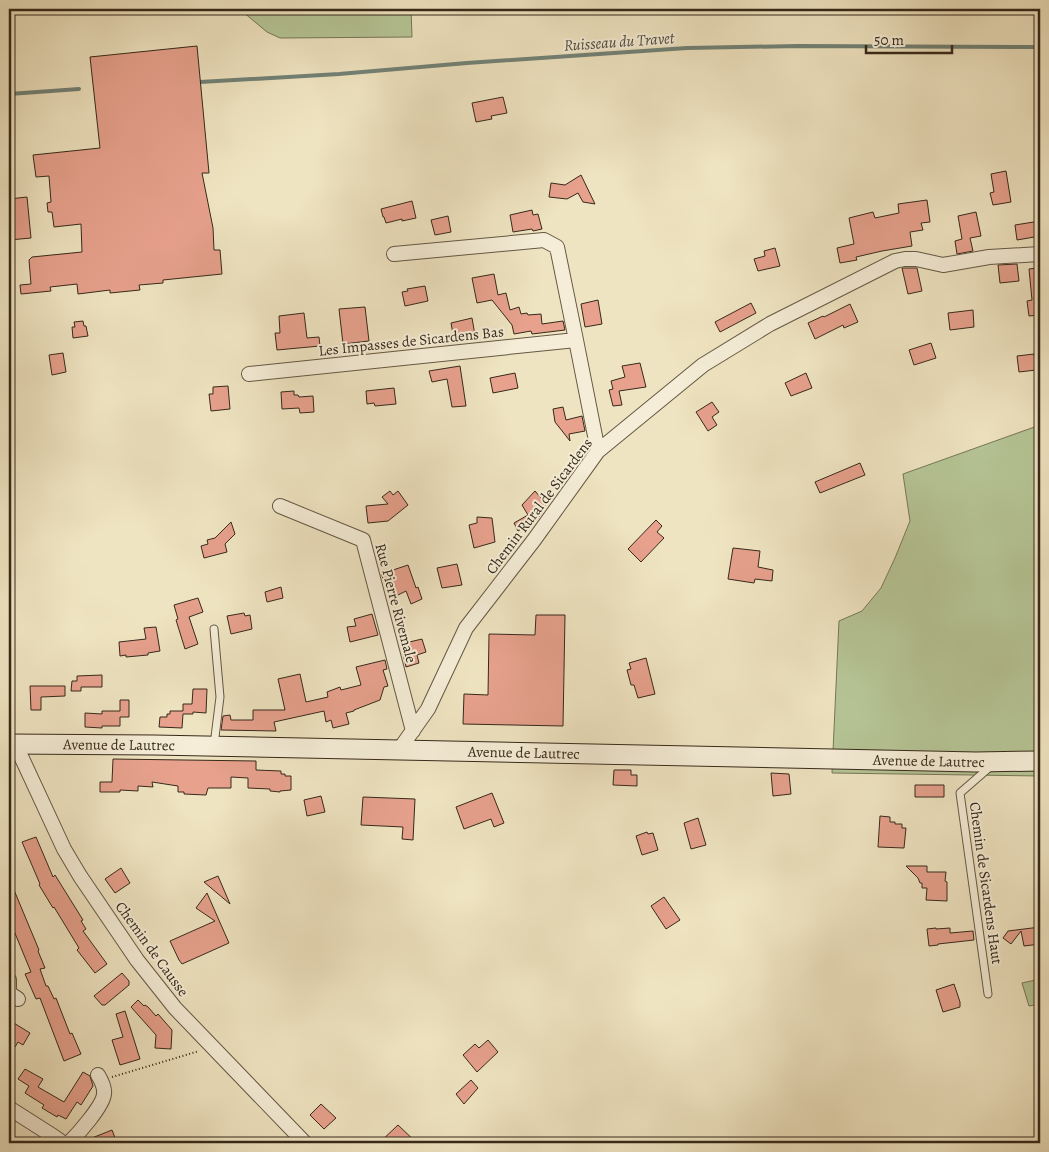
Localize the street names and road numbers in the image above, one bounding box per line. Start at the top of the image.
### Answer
street label: Les Impasses de Sicardens Bas [317,321,505,361]
street label: Chemin Rural de Sicardens [481,434,597,578]
street label: Rue Pierre Rivemale [370,541,422,665]
street label: Avenue de Lautrec [62,734,175,755]
street label: Avenue de Lautrec [467,741,580,764]
street label: Avenue de Lautrec [872,750,985,772]
street label: Chemin de Sicardens Haut [965,801,1007,965]
street label: Chemin de Causse [111,897,193,1001]

